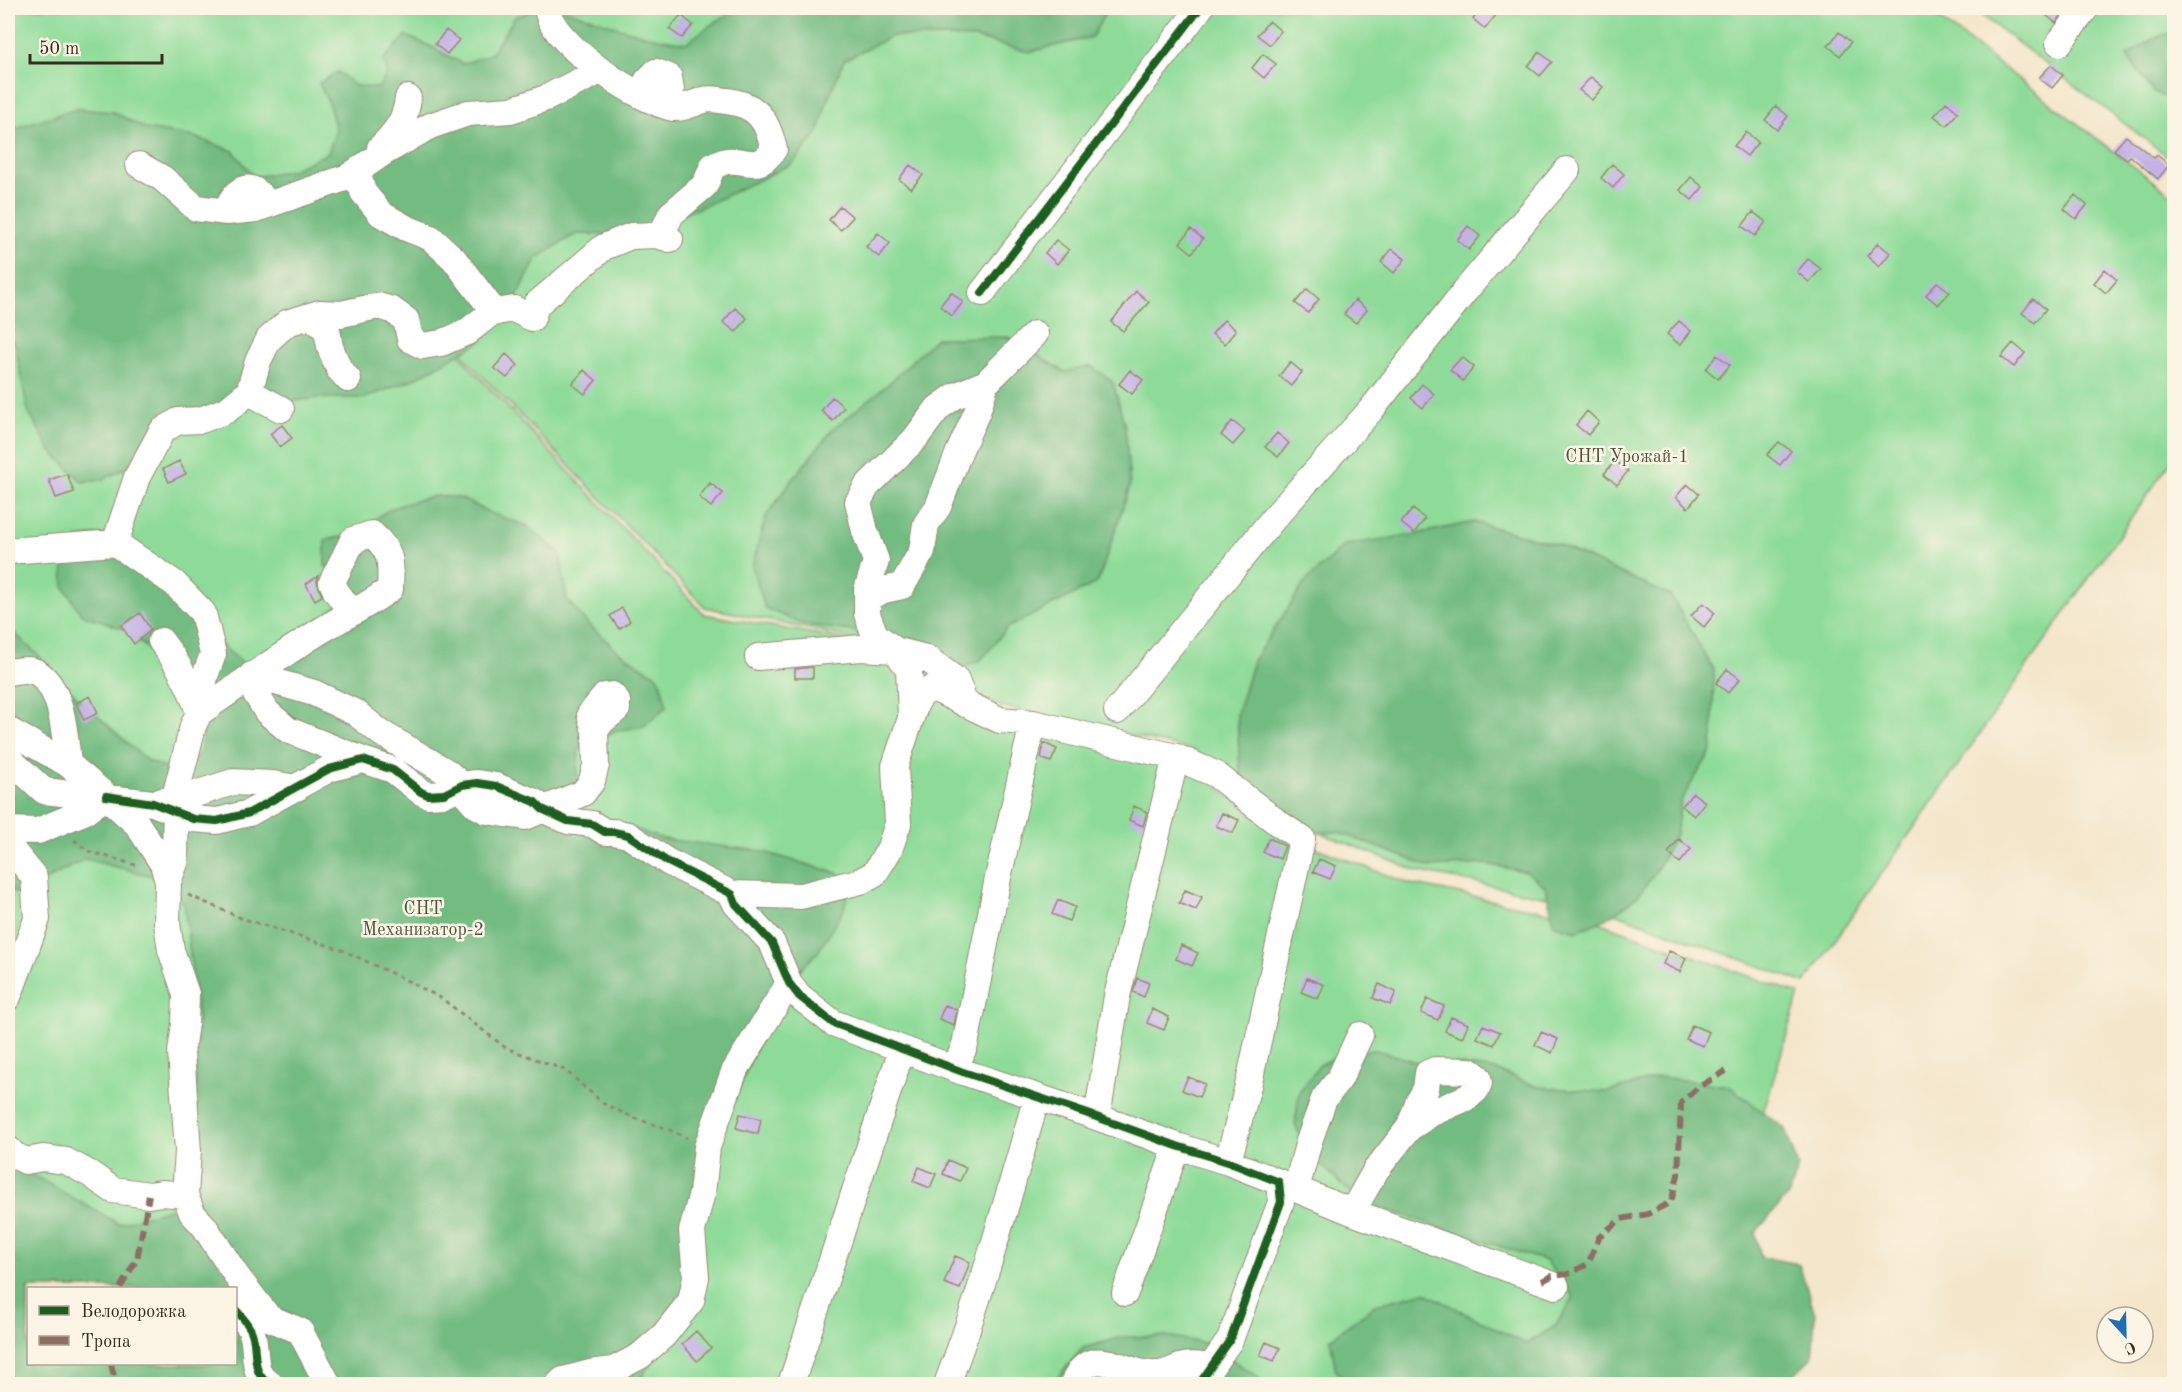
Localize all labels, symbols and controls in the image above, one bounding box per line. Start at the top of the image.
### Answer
scale bar [30,27,162,65]
text: 50 m [39,40,79,58]
park label: СНТ Урожай-1 [1565,448,1689,466]
park label: СНТ Механизатор-2 [362,900,484,939]
legend [27,1287,237,1365]
text: Велодорожка [81,1303,186,1321]
north arrow [2095,1305,2155,1365]
text: Тропа [81,1333,131,1351]
text: С [2122,1338,2138,1356]

